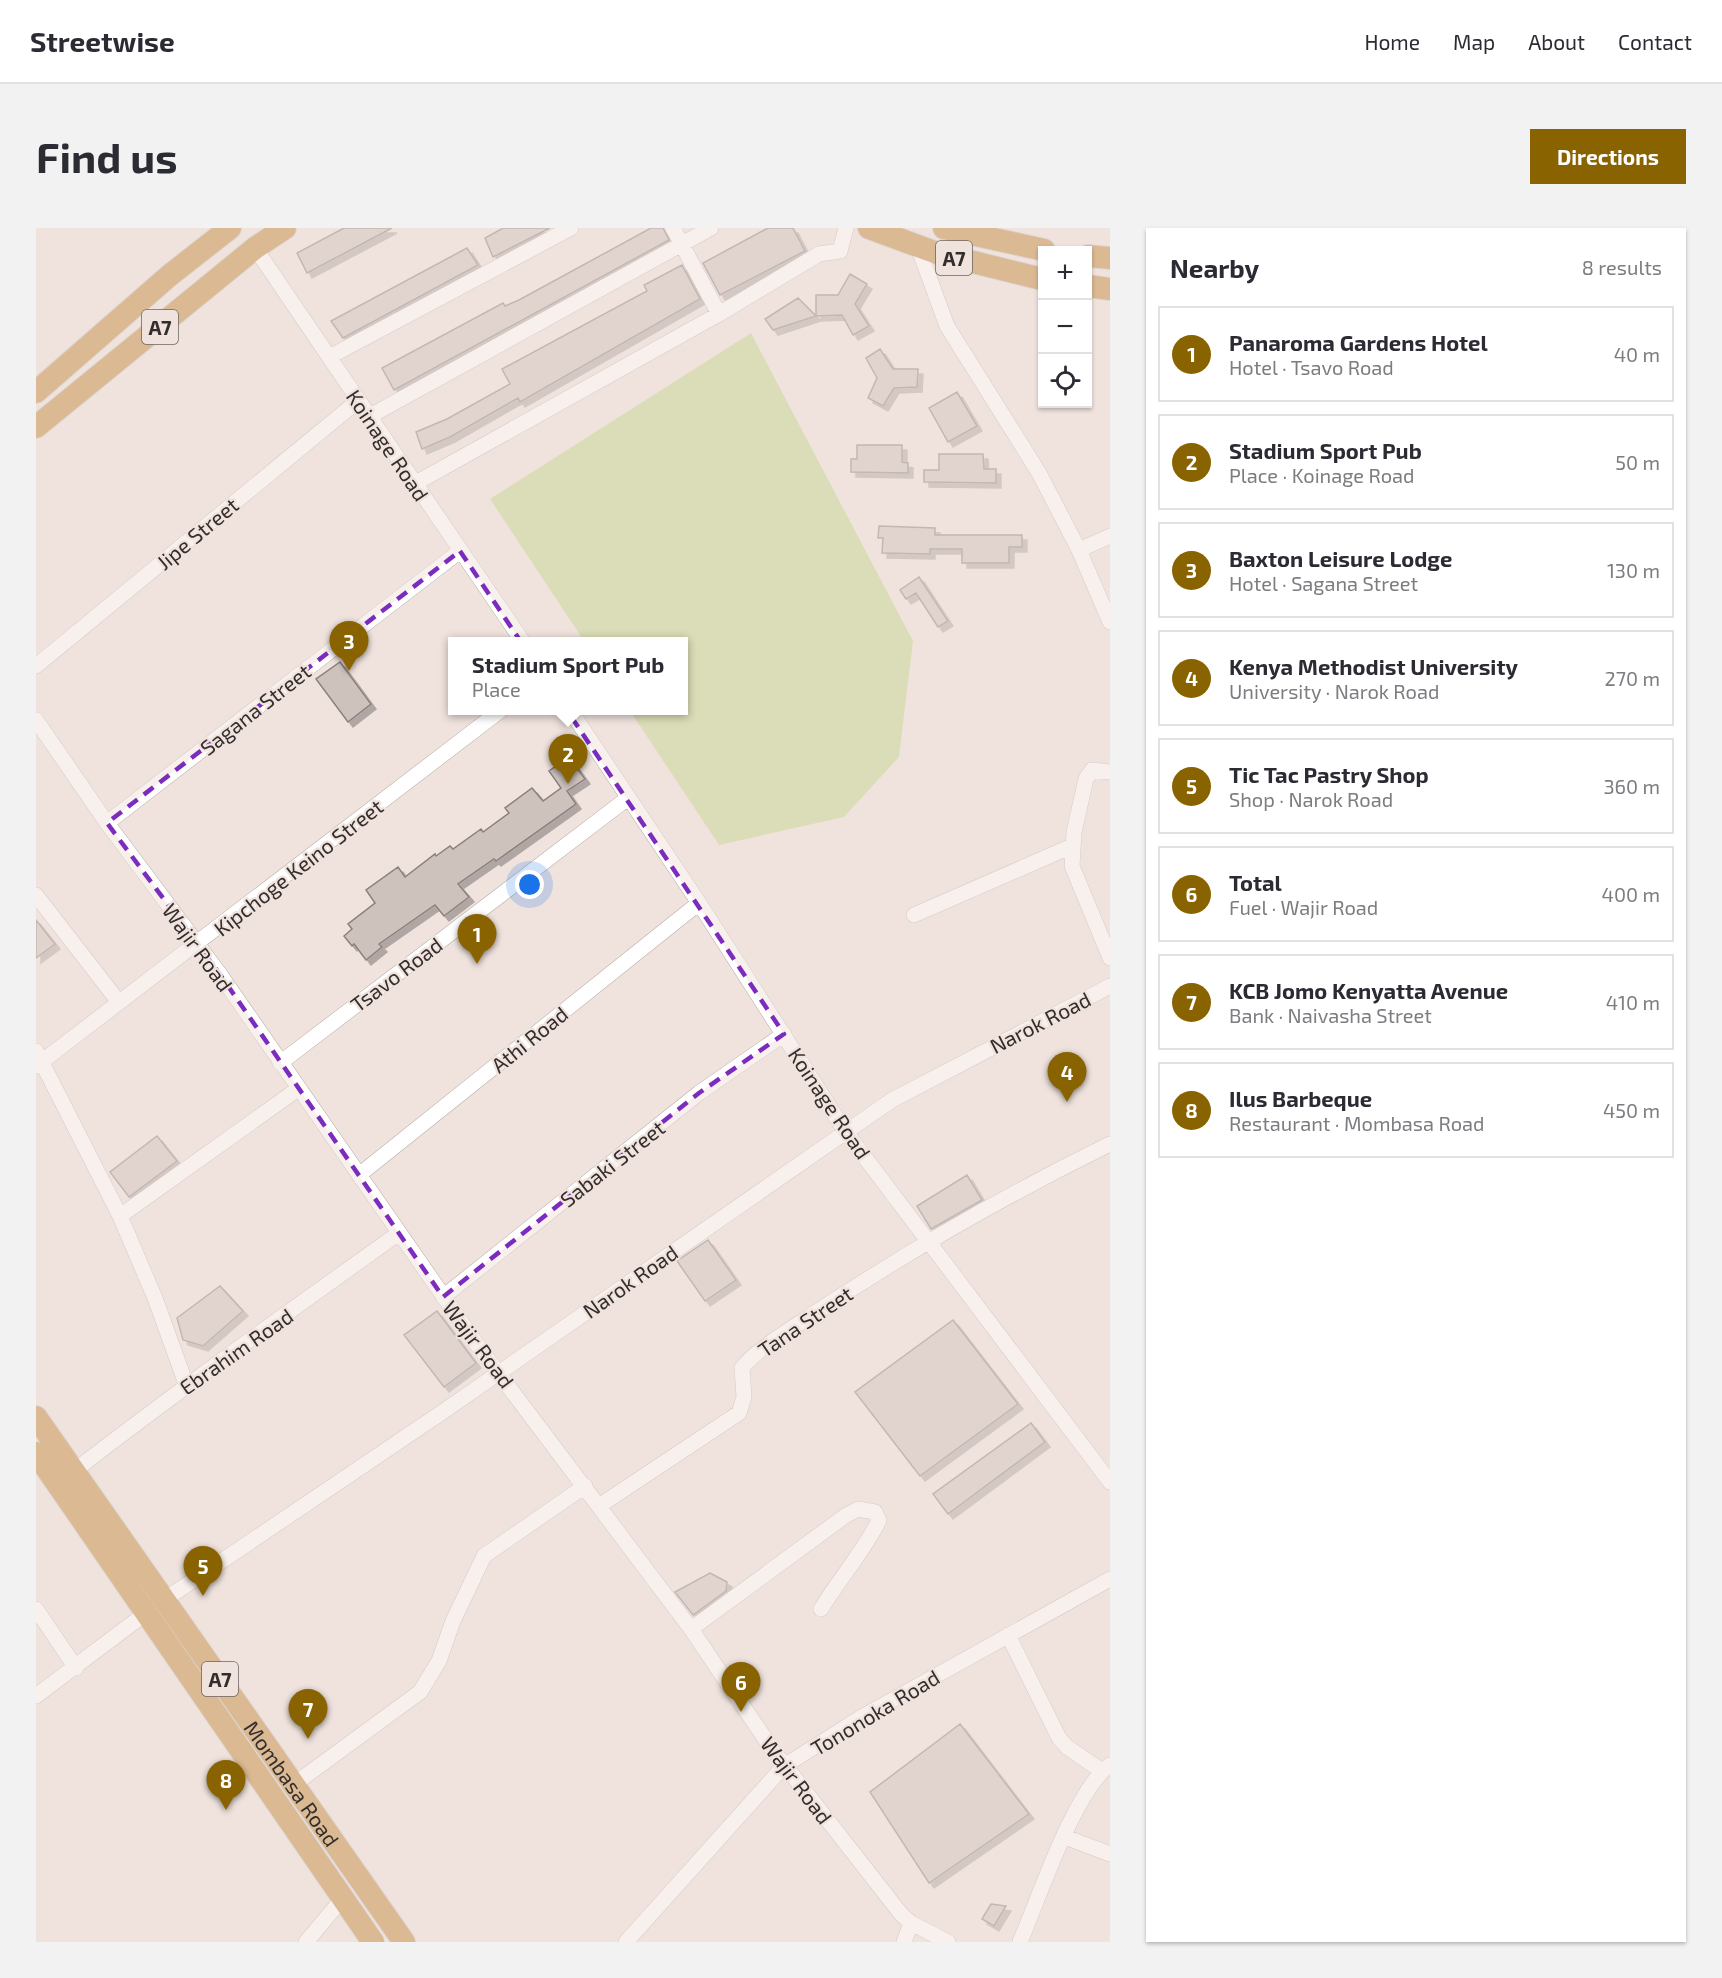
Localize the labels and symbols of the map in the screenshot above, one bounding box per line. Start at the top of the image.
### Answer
road number: A7 [936,241,972,275]
road number: A7 [142,310,178,344]
street label: Koinage Road [342,385,434,505]
street label: Jipe Street [151,492,243,574]
pin: 3 [330,622,368,671]
street label: Sagana Street [195,658,315,760]
pin: 2 [548,734,588,784]
street label: Kipchoge Keino Street [209,793,387,941]
your location [515,870,544,899]
street label: Wajir Road [157,898,238,996]
pin: 1 [458,914,496,964]
street label: Tsavo Road [345,931,447,1017]
street label: Narok Road [985,986,1095,1058]
street label: Athi Road [486,1001,572,1077]
street label: Koinage Road [784,1043,876,1163]
pin: 4 [1048,1052,1086,1102]
street label: Sabaki Street [555,1114,669,1212]
street label: Narok Road [578,1239,682,1323]
street label: Tana Street [753,1280,857,1362]
street label: Wajir Road [437,1295,520,1393]
street label: Ebrahim Road [175,1303,297,1399]
pin: 5 [184,1546,222,1596]
road number: A7 [202,1662,238,1696]
pin: 6 [722,1662,760,1712]
street label: Tononoka Road [806,1664,944,1760]
pin: 7 [288,1690,328,1739]
street label: Mombasa Road [240,1715,345,1851]
street label: Wajir Road [755,1731,838,1829]
pin: 8 [206,1760,246,1810]

